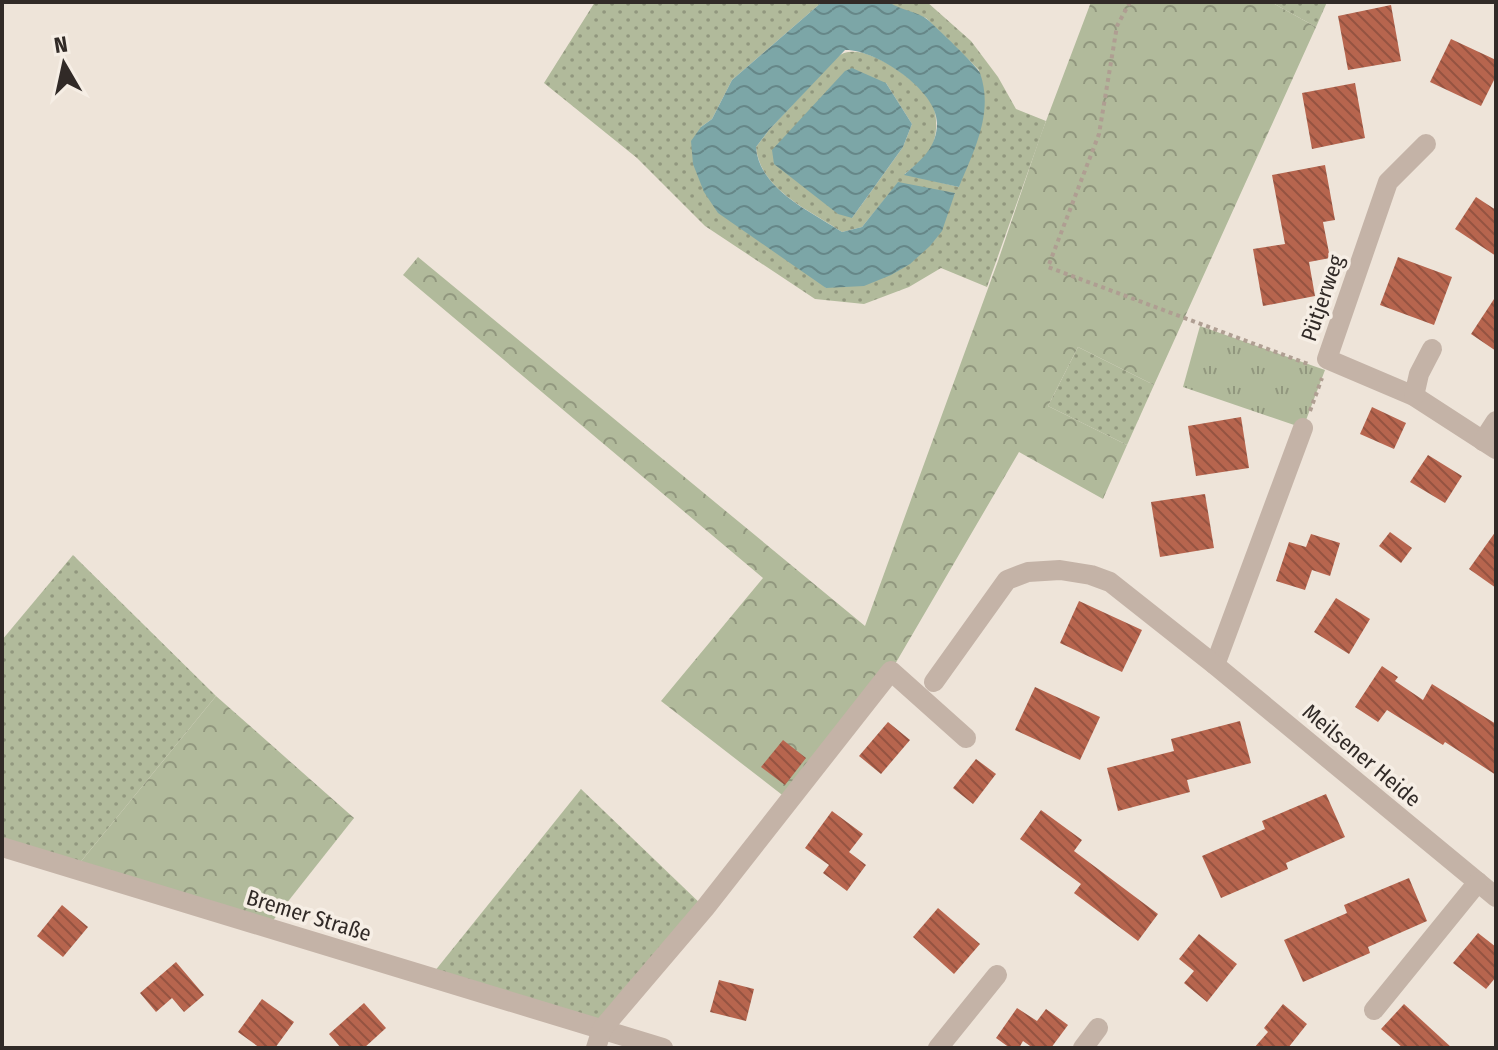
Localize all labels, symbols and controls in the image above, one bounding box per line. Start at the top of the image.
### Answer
north arrow [24,24,104,104]
text: N [52,30,70,59]
street label: Pütjerweg [1295,251,1350,345]
street label: Meilsener Heide [1297,698,1426,813]
street label: Bremer Straße [243,884,375,947]

